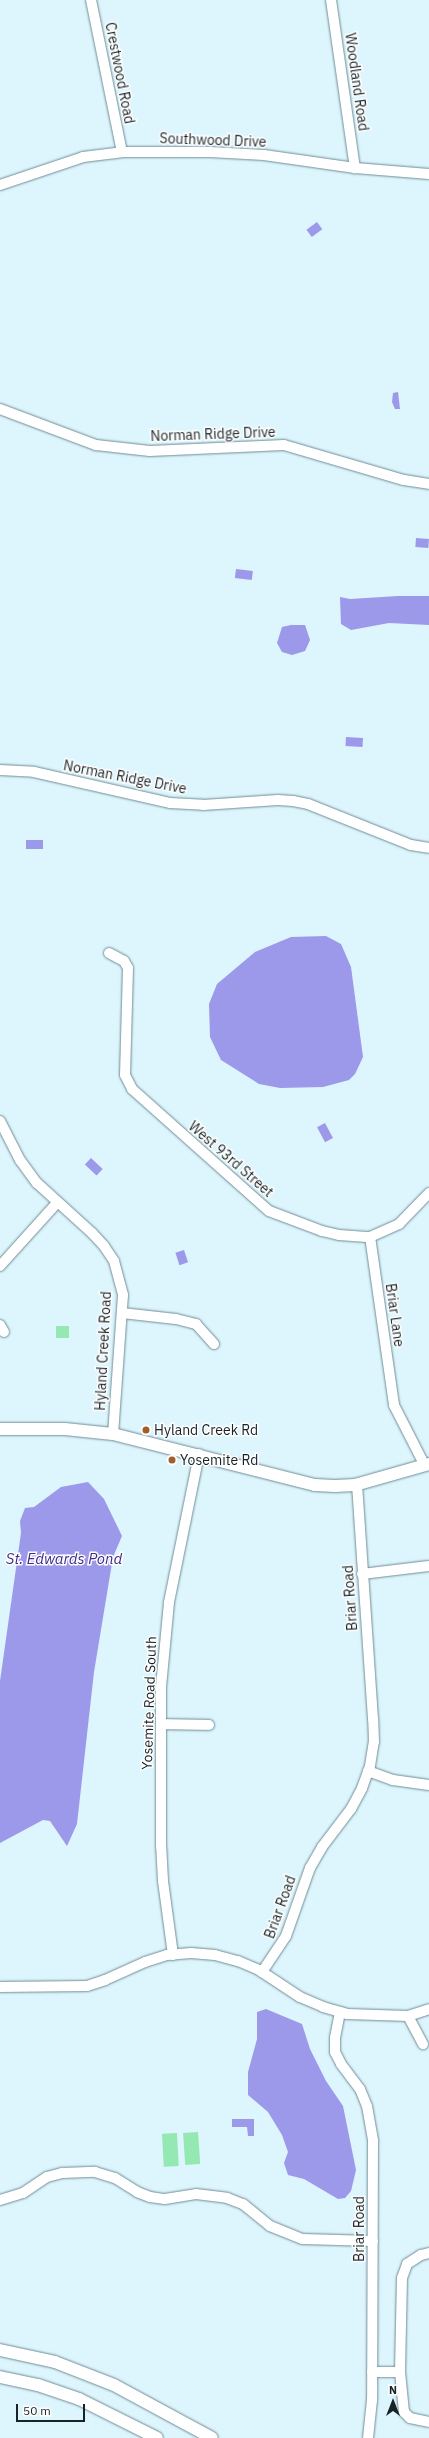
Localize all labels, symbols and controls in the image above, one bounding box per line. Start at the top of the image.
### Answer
street label: Crestwood Road [102,21,138,125]
street label: Woodland Road [342,32,372,132]
street label: Southwood Drive [159,130,267,150]
street label: Norman Ridge Drive [150,423,276,445]
street label: Norman Ridge Drive [62,757,188,797]
street label: West 93rd Street [185,1118,277,1200]
street label: Briar Lane [382,1282,408,1348]
street label: Hyland Creek Road [91,1291,115,1411]
place label: Hyland Creek Rd [154,1422,258,1438]
marker: Hyland Creek Rd [141,1425,151,1435]
place label: Yosemite Rd [180,1452,258,1468]
marker: Yosemite Rd [167,1455,177,1465]
water label: St. Edwards Pond [6,1550,122,1568]
street label: Briar Road [339,1565,361,1631]
street label: Yosemite Road South [138,1636,160,1770]
street label: Briar Road [261,1873,299,1941]
street label: Briar Road [351,2196,367,2262]
north arrow [373,2382,413,2422]
text: N [389,2383,397,2397]
scale bar [18,2396,87,2422]
text: 50 m [23,2403,51,2418]

